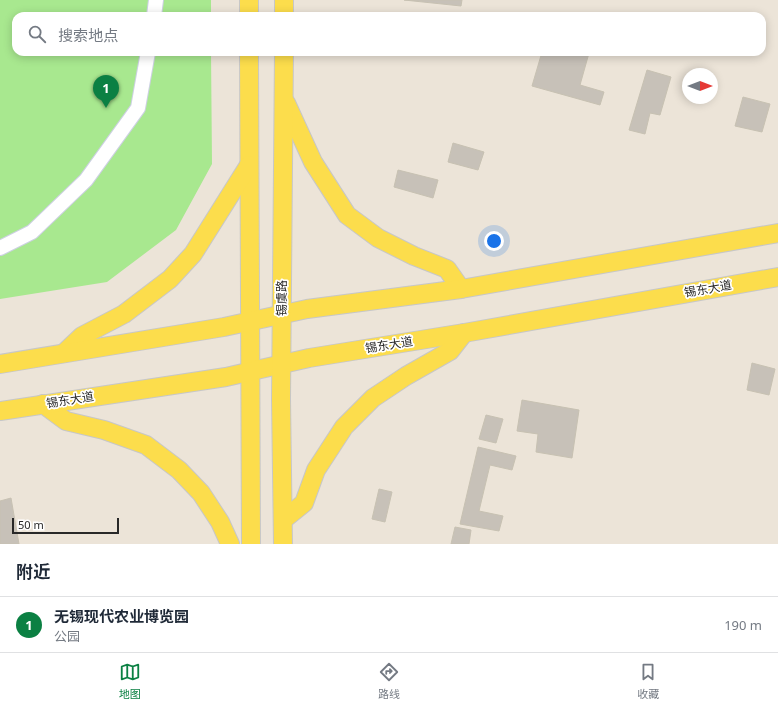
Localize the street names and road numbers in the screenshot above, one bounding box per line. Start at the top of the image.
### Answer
street label: 锡东大道 [683,276,733,301]
street label: 锡虞路 [273,280,290,316]
street label: 锡东大道 [364,332,414,357]
street label: 锡东大道 [45,387,95,412]

